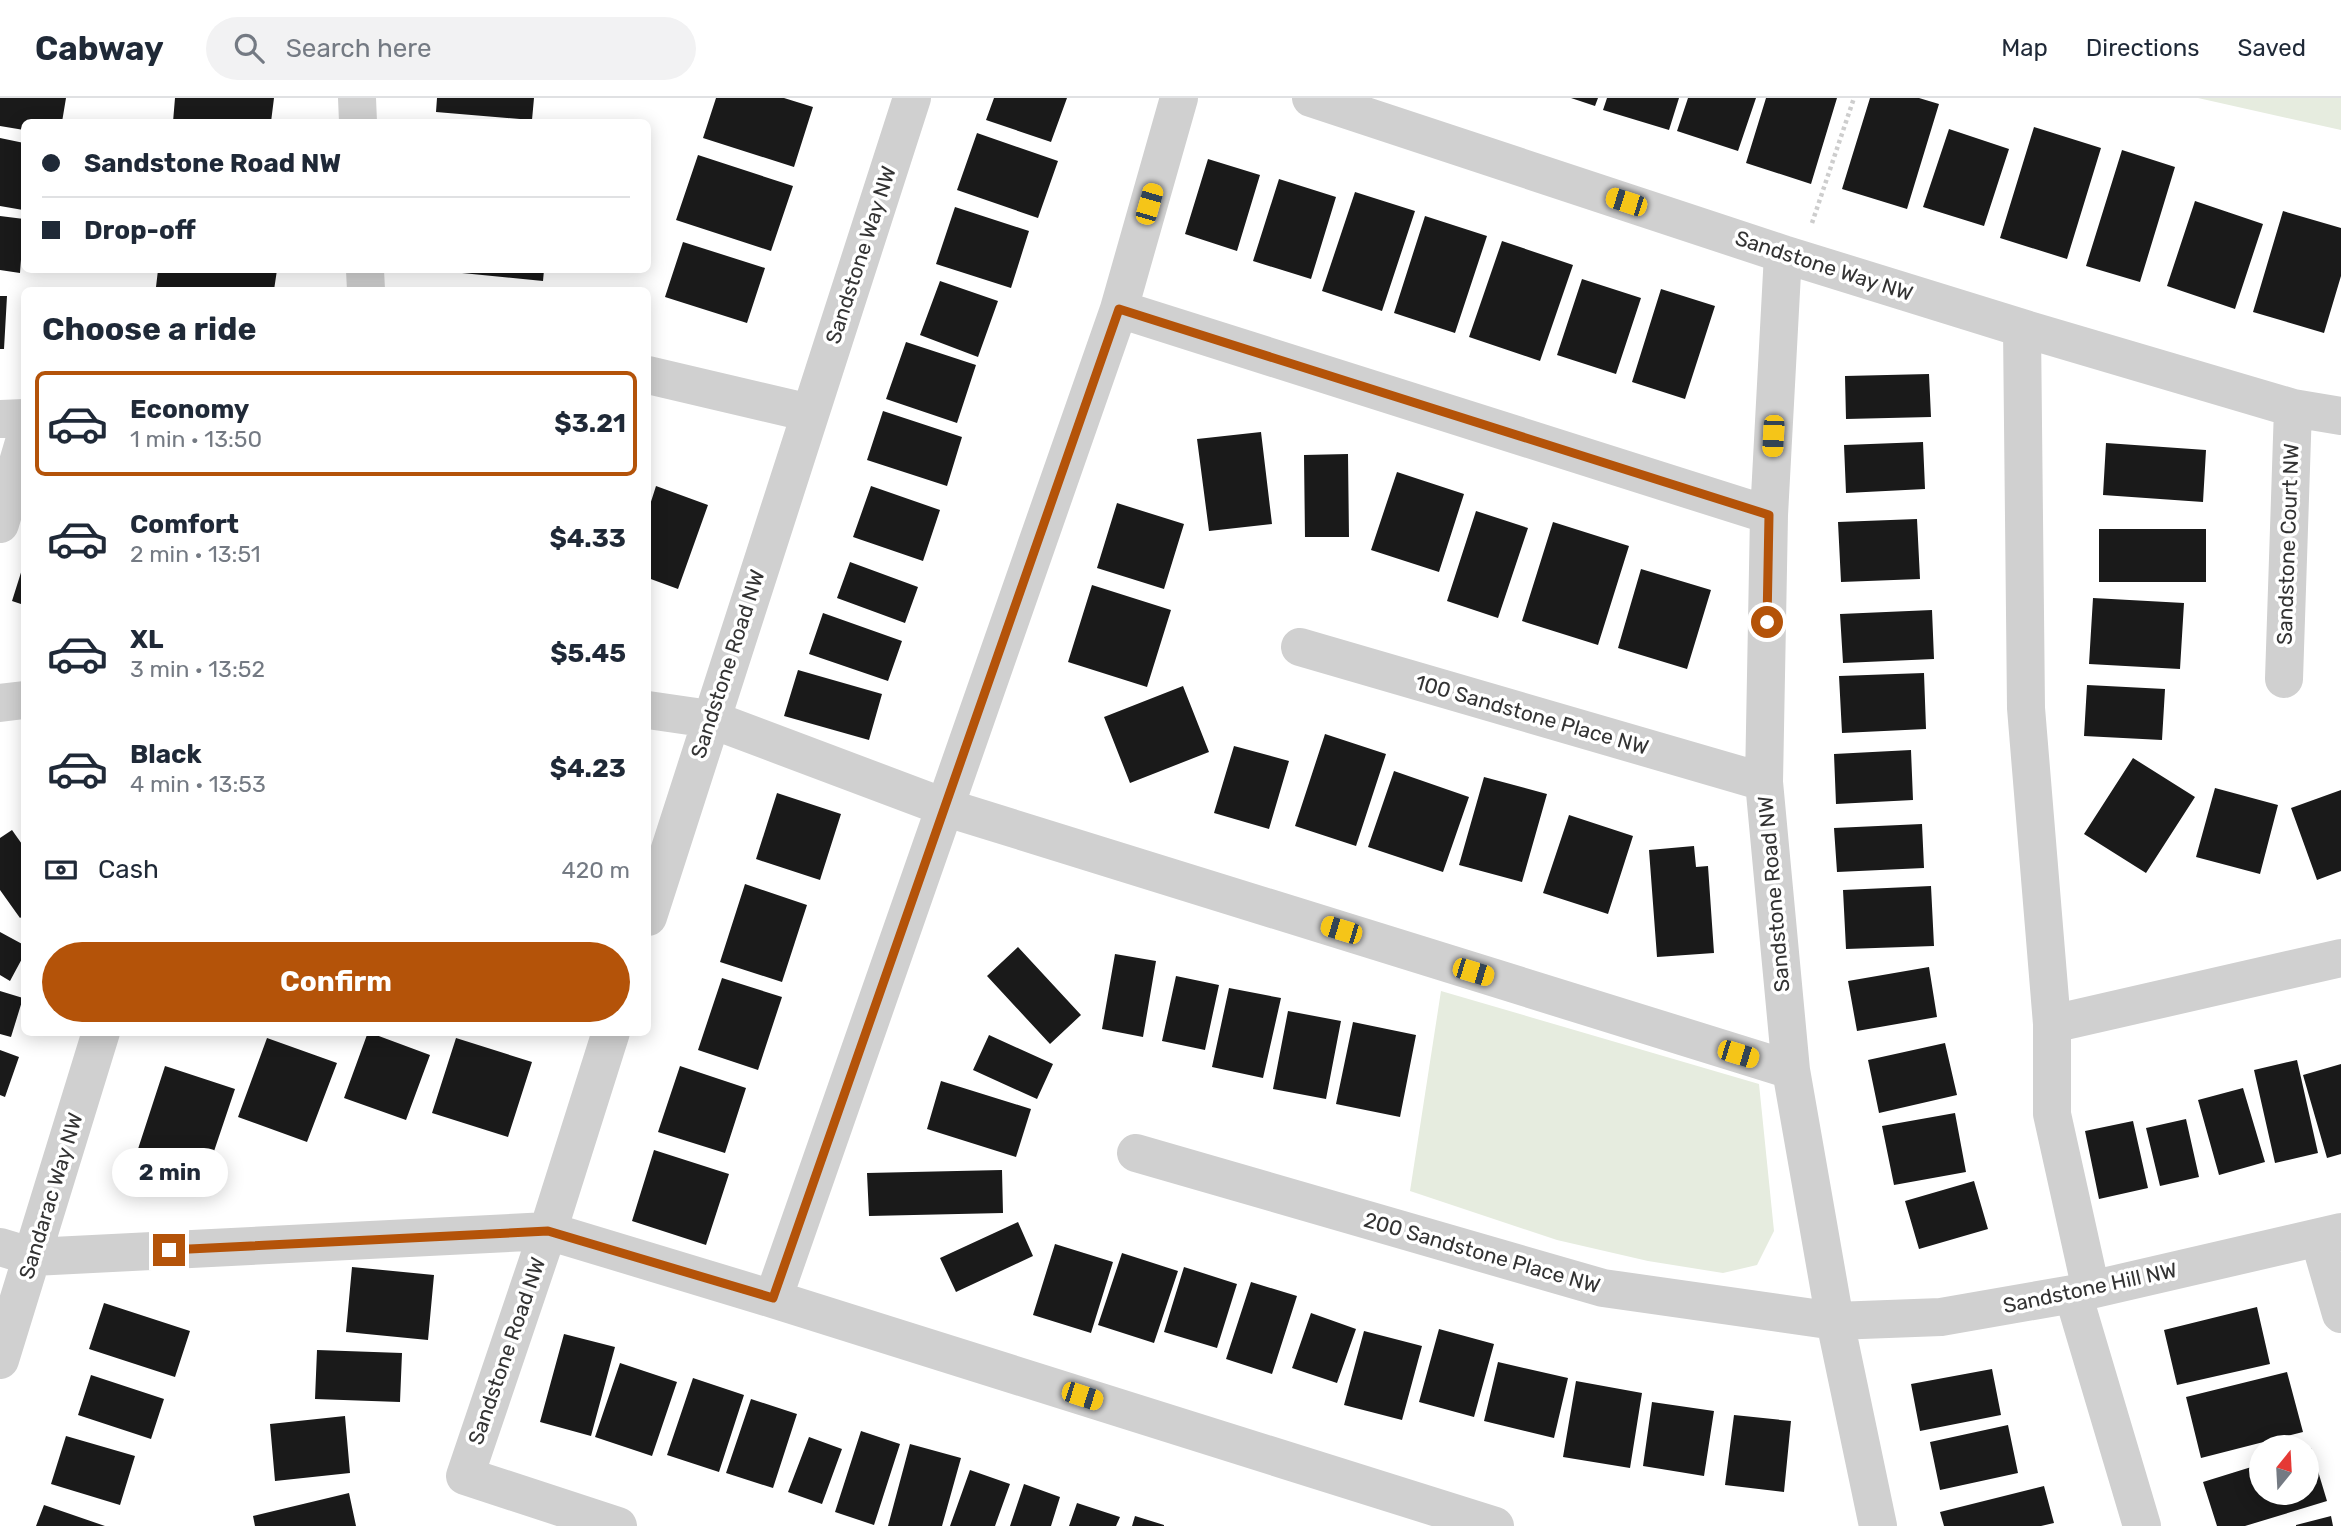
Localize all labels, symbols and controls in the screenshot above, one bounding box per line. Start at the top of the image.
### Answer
search box [206,17,696,80]
text: Cabway [35,29,164,68]
icon: search [230,29,268,67]
text: Search here [286,33,432,64]
text: Map [2001,34,2048,62]
text: Directions [2086,34,2199,62]
text: Saved [2237,34,2306,62]
text: Sandstone Road NW [84,148,341,179]
street label: Sandstone Way NW [820,163,901,347]
car [1134,181,1165,227]
car [1603,186,1650,218]
text: Drop-off [84,215,196,246]
street label: Sandstone Way NW [1732,225,1916,306]
text: Choose a ride [42,310,256,348]
icon: car [46,392,109,455]
text: Economy [130,394,249,425]
text: $3.21 [554,408,626,439]
car [1762,414,1785,458]
text: 1 min · 13:50 [130,425,262,453]
street label: Sandstone Court NW [2271,443,2304,645]
icon: car [46,507,109,570]
text: Comfort [130,509,239,540]
text: $4.33 [549,523,626,554]
text: 2 min · 13:51 [130,540,261,568]
street label: Sandstone Road NW [685,566,770,761]
route start [1751,606,1783,638]
icon: car [46,622,109,685]
text: XL [130,624,163,655]
text: $5.45 [550,638,626,669]
text: 3 min · 13:52 [130,655,265,683]
street label: 100 Sandstone Place NW [1413,669,1652,760]
icon: car [46,737,109,800]
text: Black [130,739,202,770]
text: $4.23 [550,753,626,784]
text: 4 min · 13:53 [130,770,266,798]
street label: Sandstone Road NW [1752,795,1795,993]
icon: cash [42,851,80,889]
text: Cash [98,854,159,885]
text: 420 m [562,856,630,884]
car [1318,914,1365,946]
button: Confirm [42,942,630,1022]
car [1450,956,1497,988]
car [1715,1038,1762,1070]
street label: Sandarac Way NW [13,1110,88,1282]
callout: 2 min [111,1148,227,1198]
text: 2 min [139,1158,201,1186]
street label: 200 Sandstone Place NW [1361,1207,1603,1298]
route end [153,1234,185,1266]
street label: Sandstone Road NW [463,1254,550,1448]
street label: Sandstone Hill NW [2001,1257,2179,1318]
car [1059,1380,1106,1412]
north arrow [2249,1435,2319,1505]
map controls [2249,1435,2319,1505]

